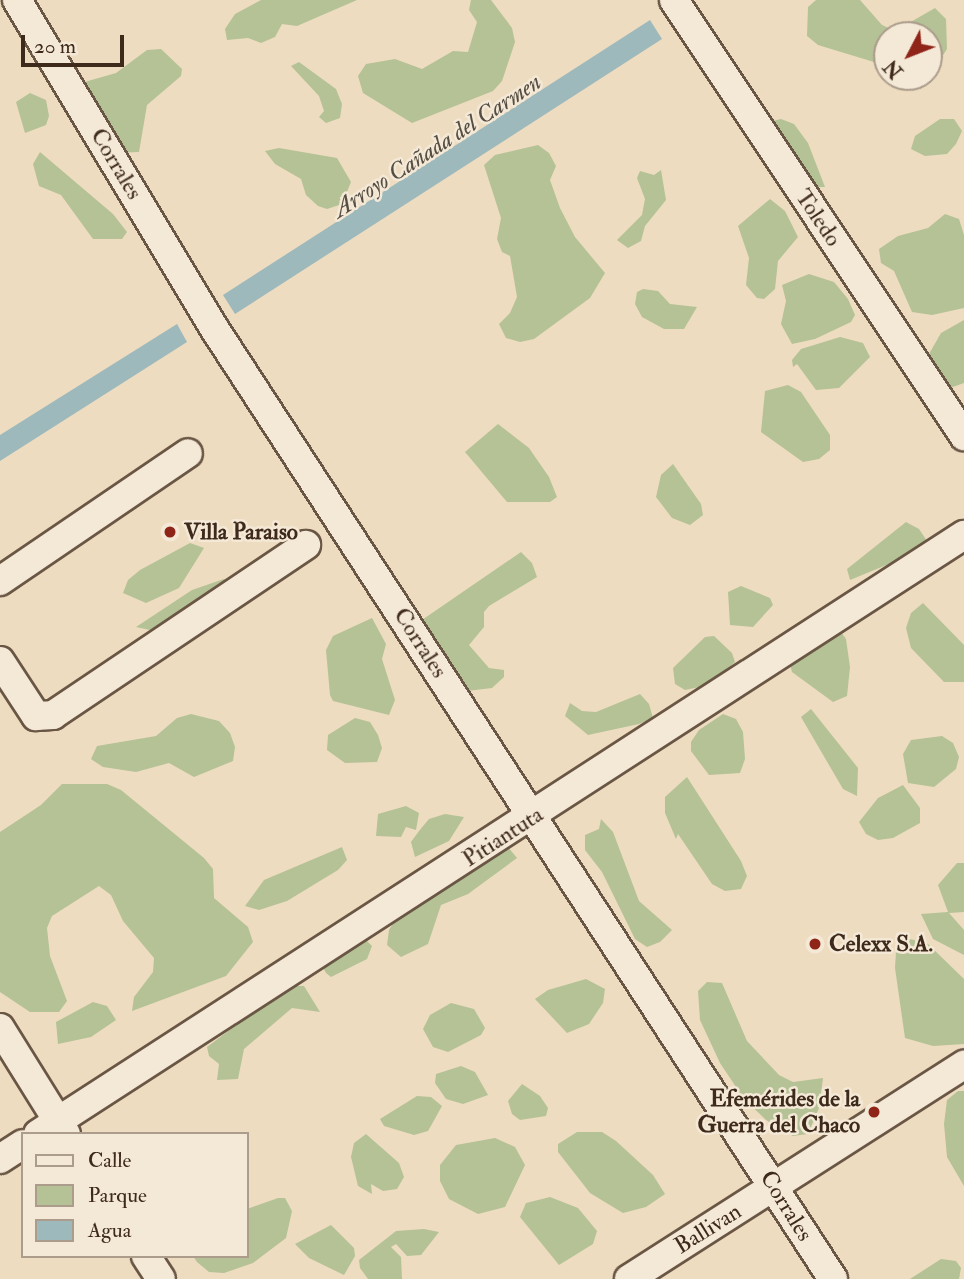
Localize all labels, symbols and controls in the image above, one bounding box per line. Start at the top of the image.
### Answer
scale bar [24,21,128,65]
north arrow [873,21,943,91]
text: 20 m [34,33,76,60]
text: N [879,54,908,83]
water label: Arroyo Cañada del Carmen [327,68,547,224]
street label: Corrales [84,124,148,204]
street label: Toledo [789,184,847,252]
place label: Villa Paraiso [184,518,298,546]
marker: Villa Paraiso [162,524,178,540]
street label: Corrales [387,603,453,683]
street label: Pitiantuta [458,801,548,873]
place label: Celexx S.A. [829,930,933,958]
marker: Celexx S.A. [807,936,823,952]
place label: Efemérides de la Guerra del Chaco [697,1085,860,1139]
marker: Efemérides de la Guerra del Chaco [866,1104,882,1120]
legend [21,1132,248,1258]
text: Calle [88,1147,131,1174]
street label: Corrales [754,1166,818,1246]
text: Parque [88,1182,147,1209]
street label: Ballivan [670,1198,746,1260]
text: Agua [88,1217,131,1244]

